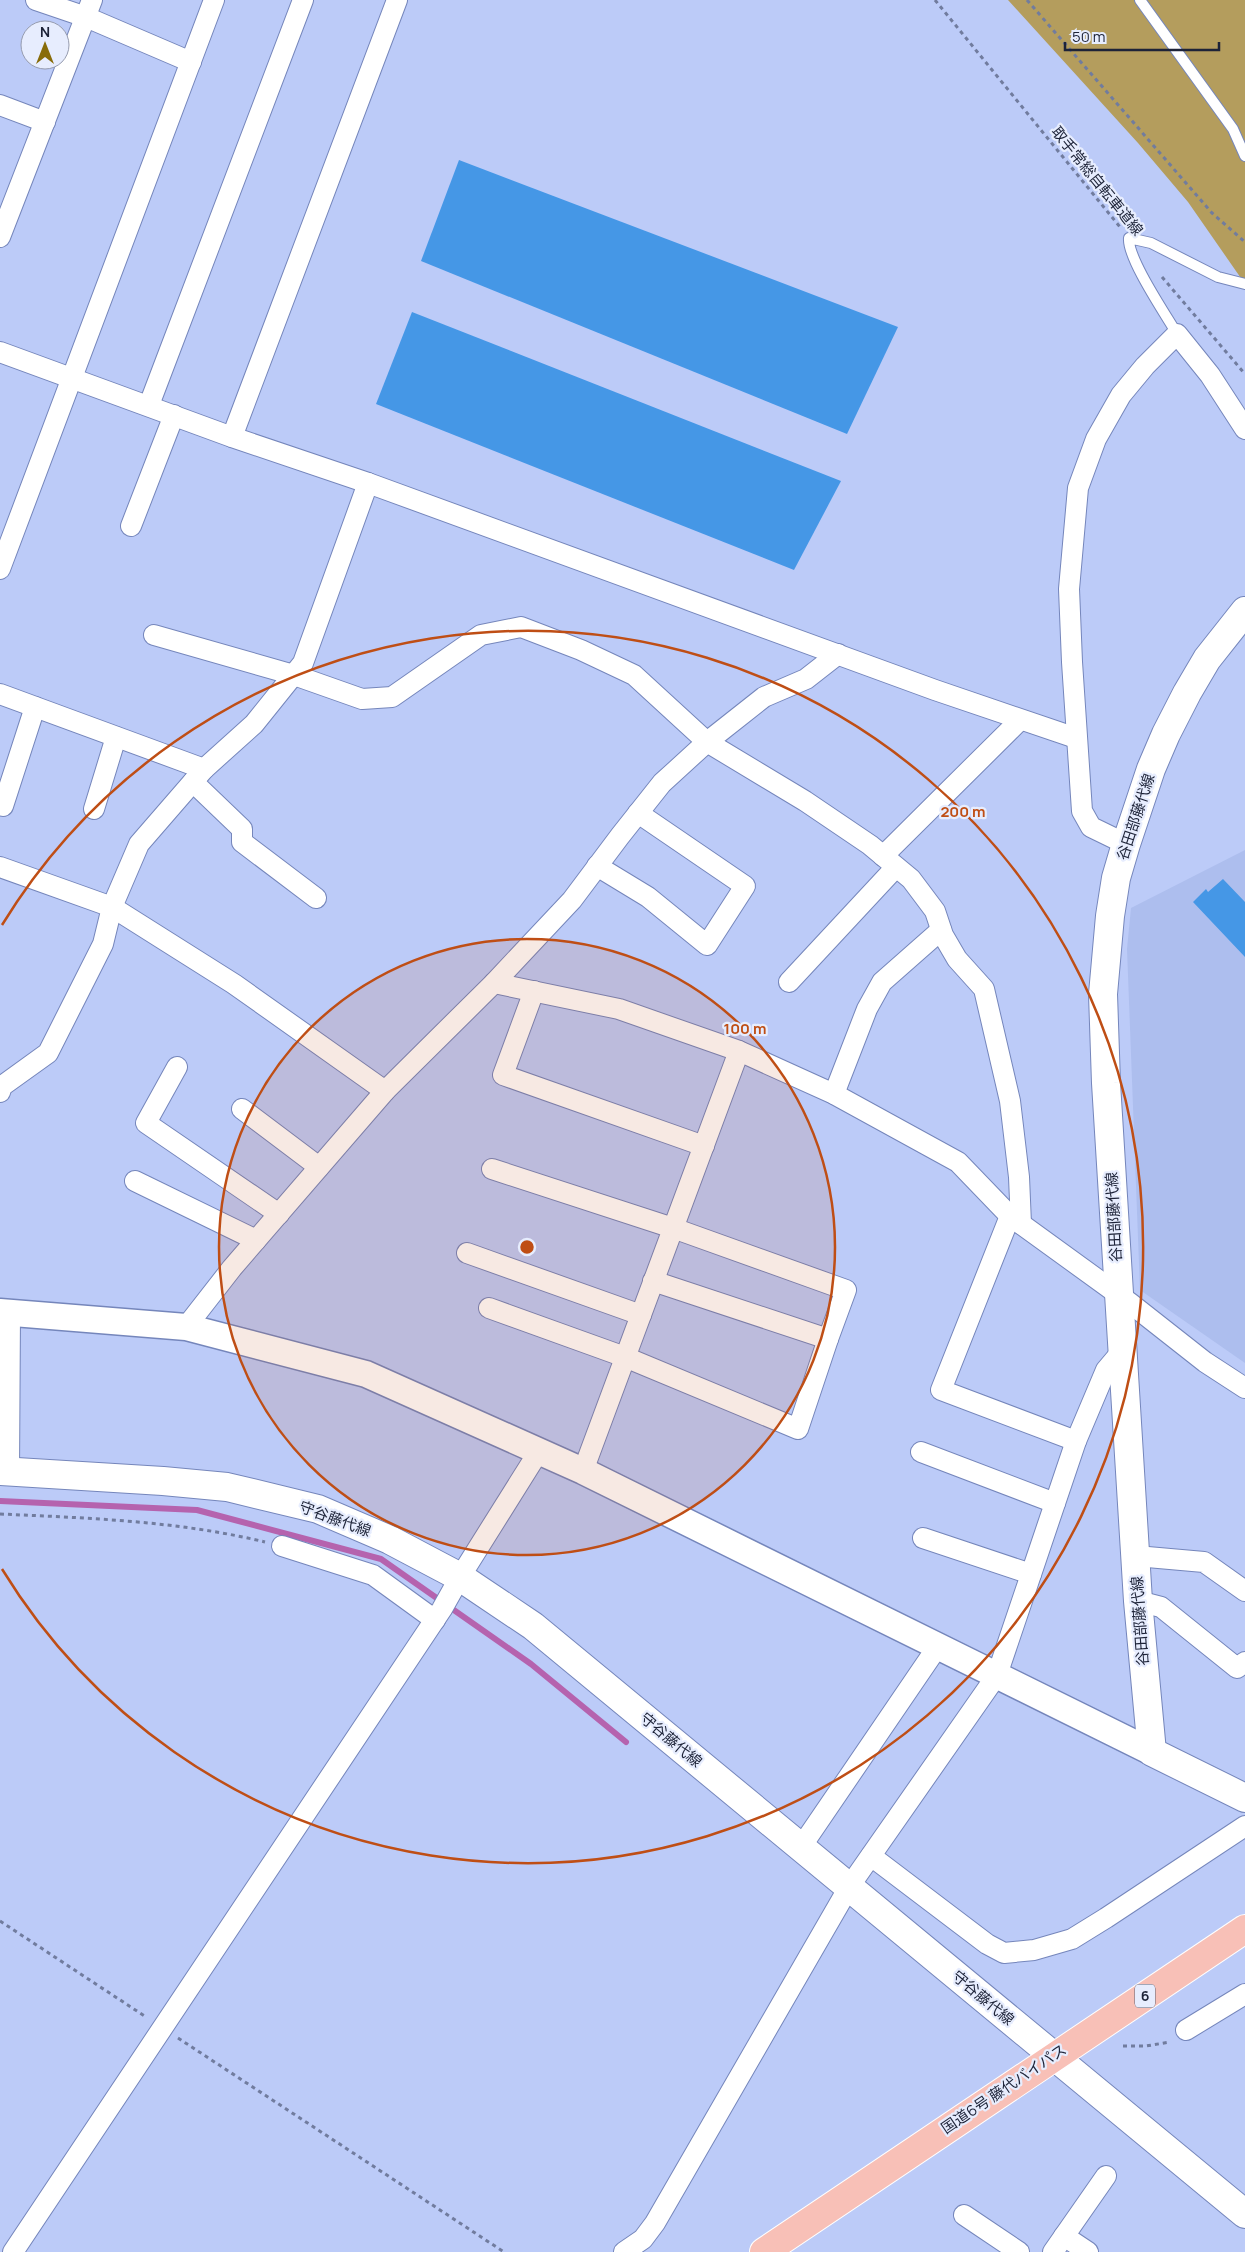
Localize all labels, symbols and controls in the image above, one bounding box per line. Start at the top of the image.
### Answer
north arrow [20,20,70,70]
scale bar [1065,20,1219,52]
text: N [40,22,50,41]
text: 50 m [1072,26,1106,47]
street label: 取手常総自転車道線 [1047,122,1148,240]
street label: 谷田部藤代線 [1112,771,1159,863]
text: 200 m [940,801,986,822]
text: 100 m [724,1018,766,1039]
street label: 谷田部藤代線 [1101,1172,1126,1263]
centre of rings [518,1238,536,1256]
street label: 守谷藤代線 [296,1496,374,1541]
street label: 谷田部藤代線 [1126,1575,1153,1667]
street label: 守谷藤代線 [636,1707,707,1772]
street label: 守谷藤代線 [948,1965,1019,2030]
road number: 6 [1135,1984,1155,2008]
street label: 国道6号 藤代バイパス [937,2039,1071,2138]

